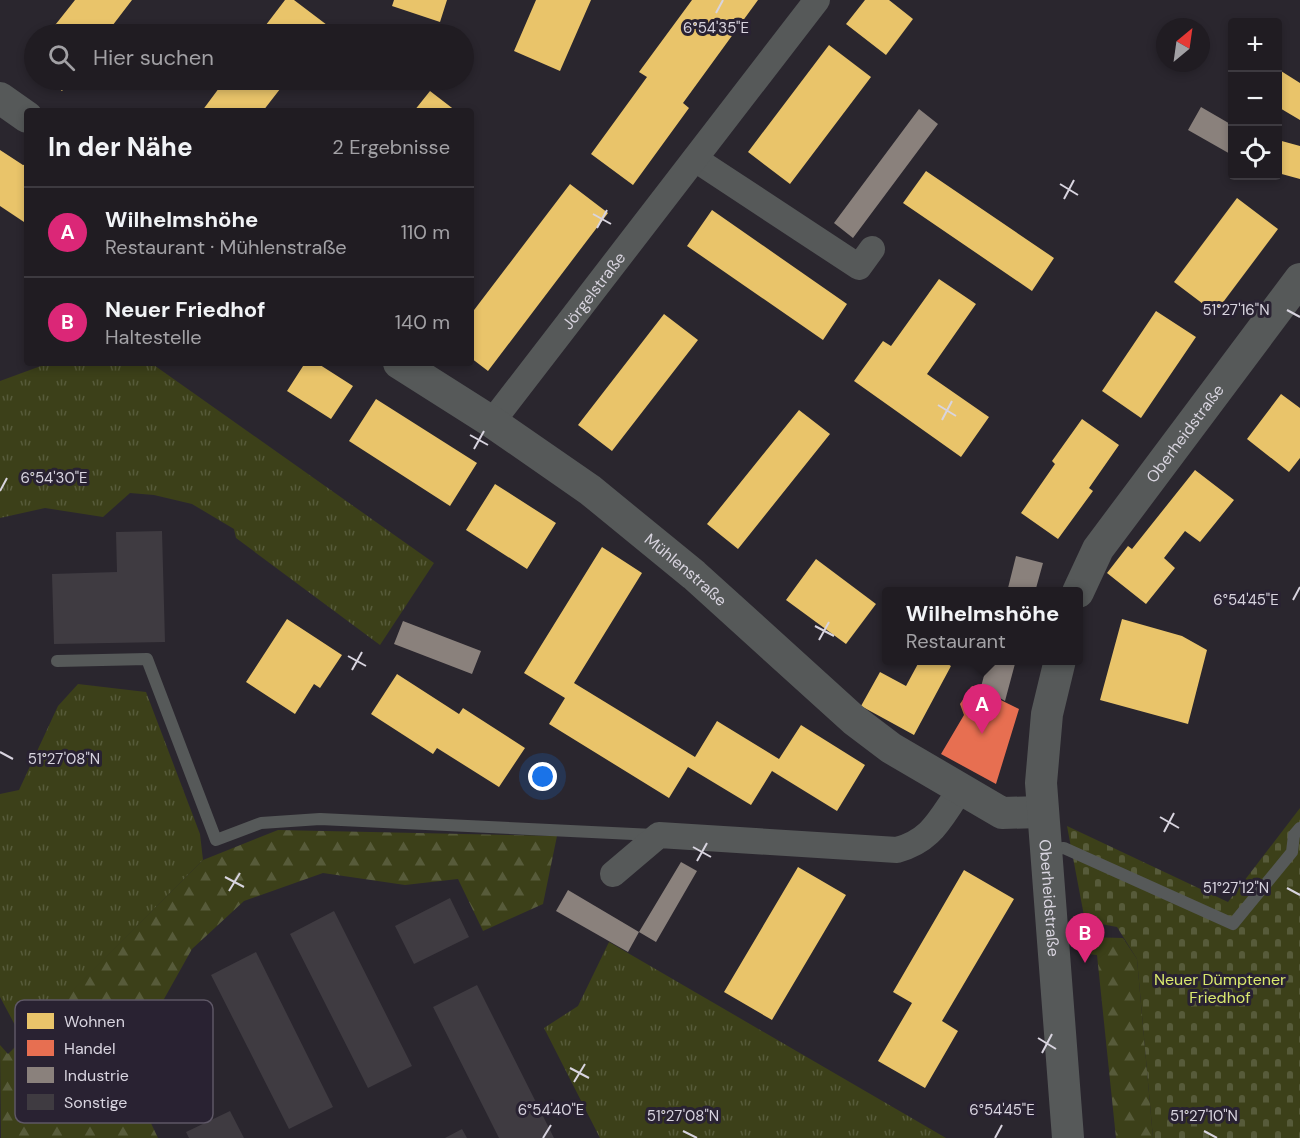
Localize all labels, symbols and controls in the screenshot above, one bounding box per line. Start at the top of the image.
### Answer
text: 6°54'35"E [683,18,749,38]
north arrow [1156,18,1210,72]
map controls [1228,18,1282,180]
button: + [1228,18,1282,72]
search box [24,24,474,90]
icon: search [45,41,78,74]
text: Hier suchen [93,43,214,72]
button: − [1228,72,1282,126]
button: locate [1228,126,1282,180]
text: In der Nähe [48,130,193,164]
text: 2 Ergebnisse [332,134,450,160]
text: Wilhelmshöhe [105,205,258,234]
text: A [60,219,75,245]
text: 110 m [401,219,450,245]
text: Restaurant · Mühlenstraße [105,234,347,260]
street label: Jörgelstraße [557,247,630,334]
text: Neuer Friedhof [105,295,265,324]
text: 51°27'16"N [1202,300,1270,320]
text: B [61,309,74,335]
text: 140 m [395,309,450,335]
text: Haltestelle [105,324,202,350]
street label: Oberheidstraße [1141,380,1228,487]
text: 6°54'30"E [20,468,88,488]
street label: Mühlenstraße [640,529,732,610]
popup [882,587,1083,665]
text: 6°54'45"E [1213,590,1279,610]
text: Wilhelmshöhe [906,599,1059,628]
text: Restaurant [906,628,1006,654]
pin: A [962,684,1002,734]
text: 51°27'08"N [28,749,100,769]
your location [528,762,557,791]
street label: Oberheidstraße [1035,838,1065,957]
text: 51°27'12"N [1203,878,1269,898]
pin: B [1066,914,1104,963]
park label: Neuer Dümptener Friedhof [1154,969,1286,1008]
legend [15,1000,213,1123]
text: Wohnen [64,1011,125,1032]
text: Handel [64,1038,115,1059]
text: Industrie [64,1065,129,1086]
text: Sonstige [64,1092,127,1113]
text: 6°54'40"E [518,1100,584,1120]
text: 6°54'45"E [969,1100,1035,1120]
text: 51°27'08"N [647,1106,719,1126]
text: 51°27'10"N [1170,1106,1238,1126]

